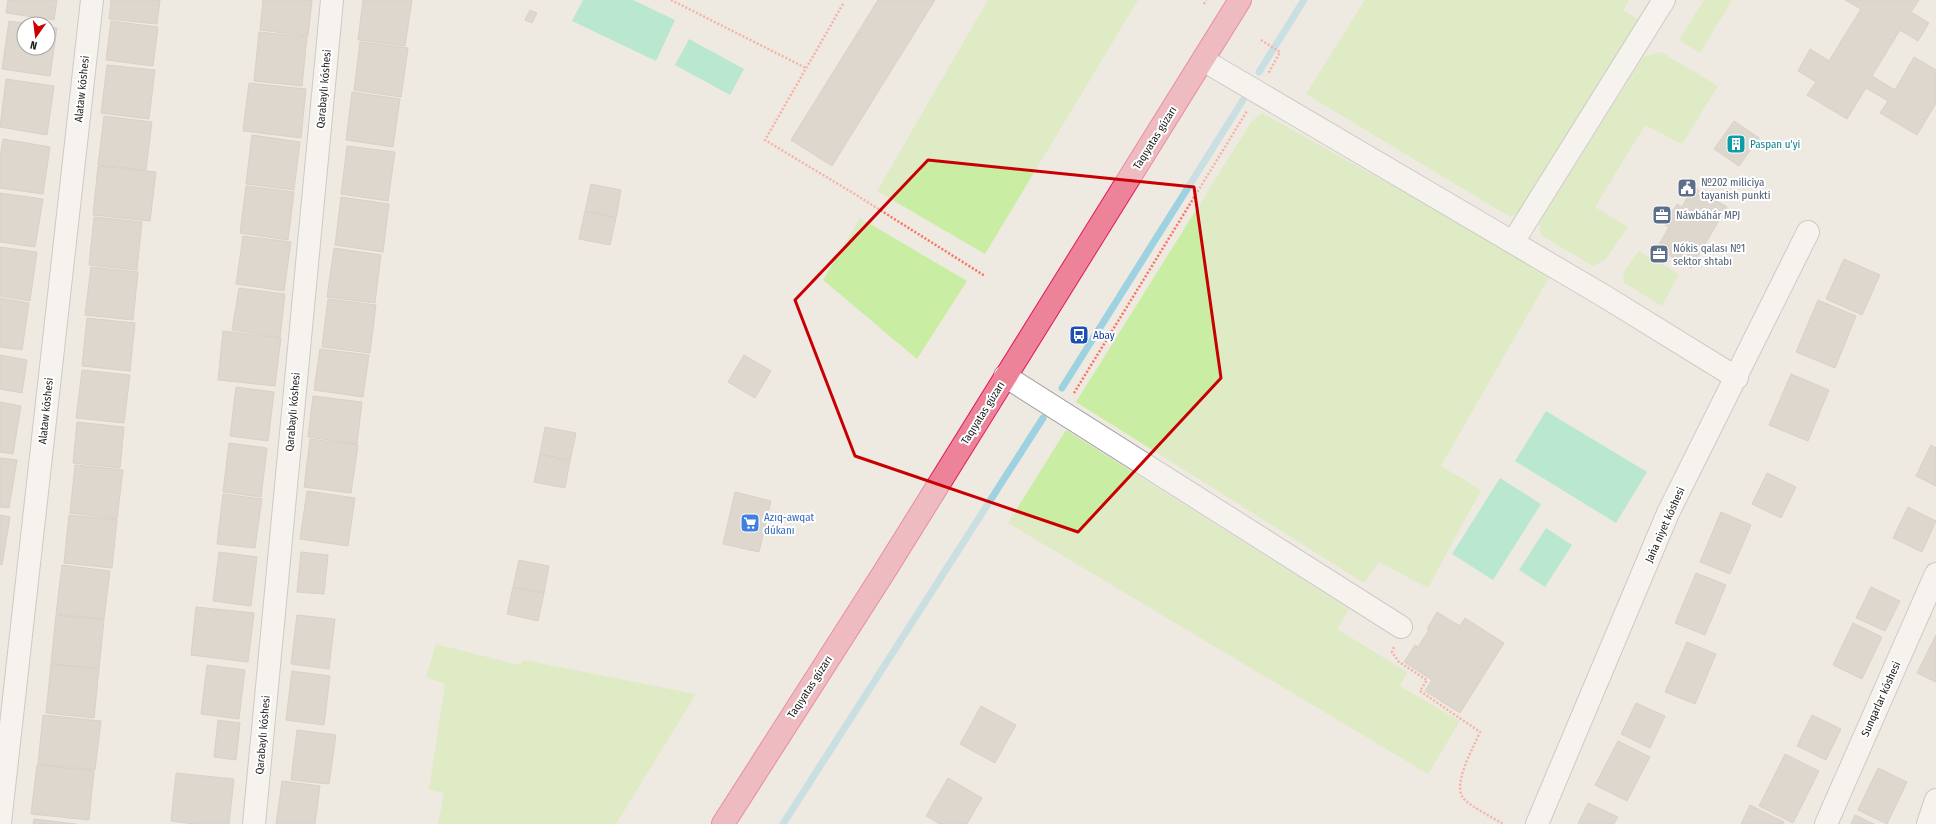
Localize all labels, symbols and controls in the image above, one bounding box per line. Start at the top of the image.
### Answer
north arrow [16,16,56,56]
text: N [29,38,38,52]
street label: Qarabaylı kóshesi [314,49,334,129]
street label: Alataw kóshesi [72,55,92,123]
street label: Taqıyatas gúzarı [1130,104,1180,172]
building icon: Paspan u'yi [1725,133,1747,155]
place label: Paspan u'yi [1750,138,1801,151]
place label: №202 miliciya tayanish punkti [1701,176,1771,202]
public building icon: №202 miliciya tayanish punkti [1676,177,1698,199]
office icon: Náwbáhár MPJ [1651,204,1673,226]
place label: Náwbáhár MPJ [1676,209,1740,222]
place label: Nókis qalası №1 sektor shtabı [1673,242,1745,268]
office icon: Nókis qalası №1 sektor shtabı [1648,243,1670,265]
bus stop icon: Abay [1068,324,1090,346]
place label: Abay [1093,329,1115,342]
street label: Qarabaylı kóshesi [283,372,303,452]
street label: Alataw kóshesi [36,377,56,445]
street label: Taqıyatas gúzarı [958,379,1008,447]
street label: Jańa niyet kóshesi [1643,485,1688,565]
place label: Azıq-awqat dúkanı [764,511,815,537]
supermarket icon: Azıq-awqat dúkanı [739,512,761,534]
street label: Taqıyatas gúzarı [785,653,835,721]
street label: Sunqarlar kóshesi [1859,659,1904,739]
street label: Qarabaylı kóshesi [253,695,273,775]

